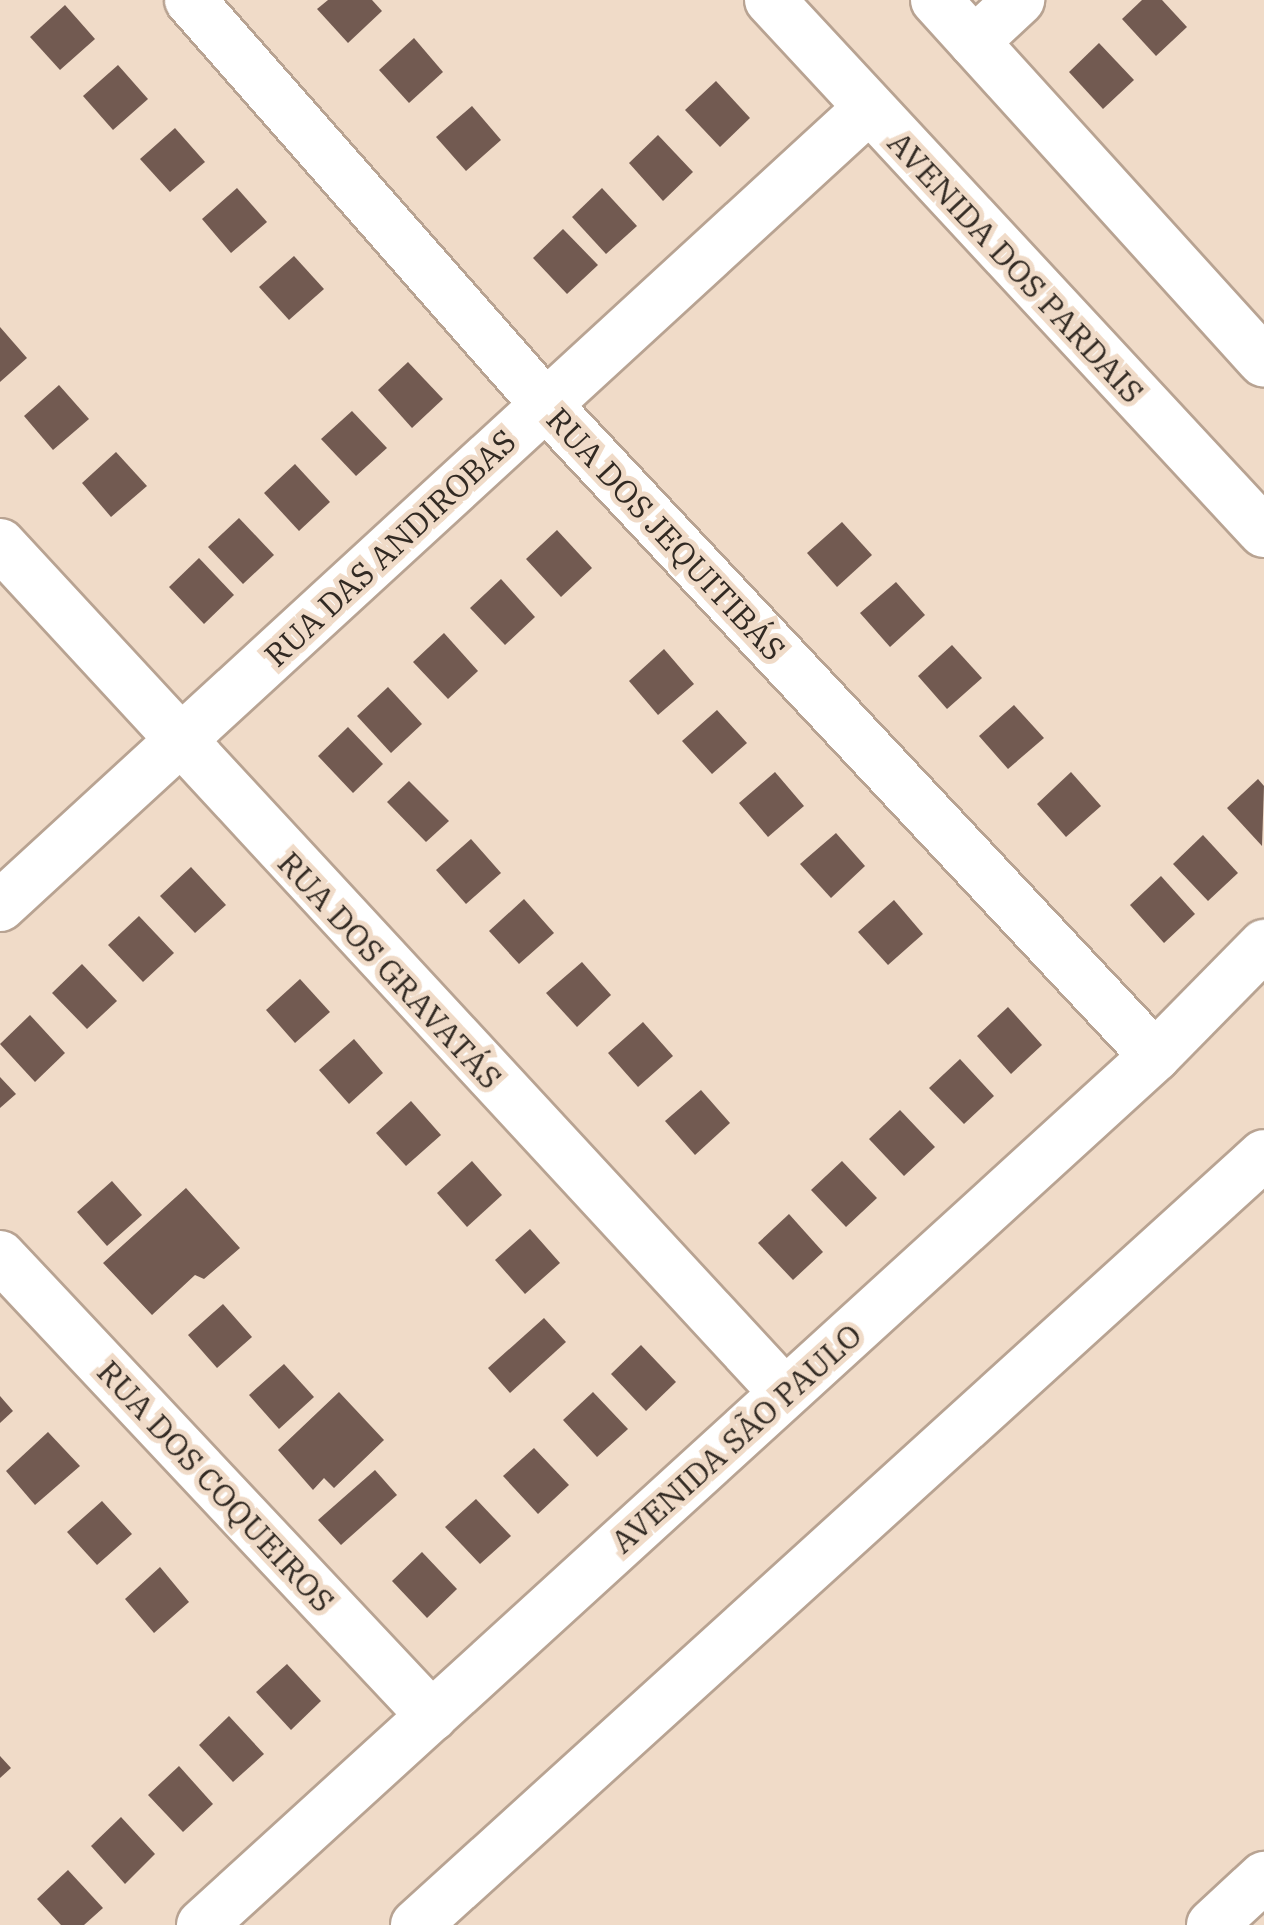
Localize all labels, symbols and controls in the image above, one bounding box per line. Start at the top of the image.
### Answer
street label: AVENIDA DOS PARDAIS [880,123,1152,411]
street label: RUA DOS JEQUITIBÁS [539,400,793,668]
street label: RUA DAS ANDIROBAS [256,422,524,674]
street label: RUA DOS GRAVATÁS [270,843,510,1097]
street label: AVENIDA SÃO PAULO [603,1315,869,1561]
street label: RUA DOS COQUEIROS [89,1352,343,1620]

